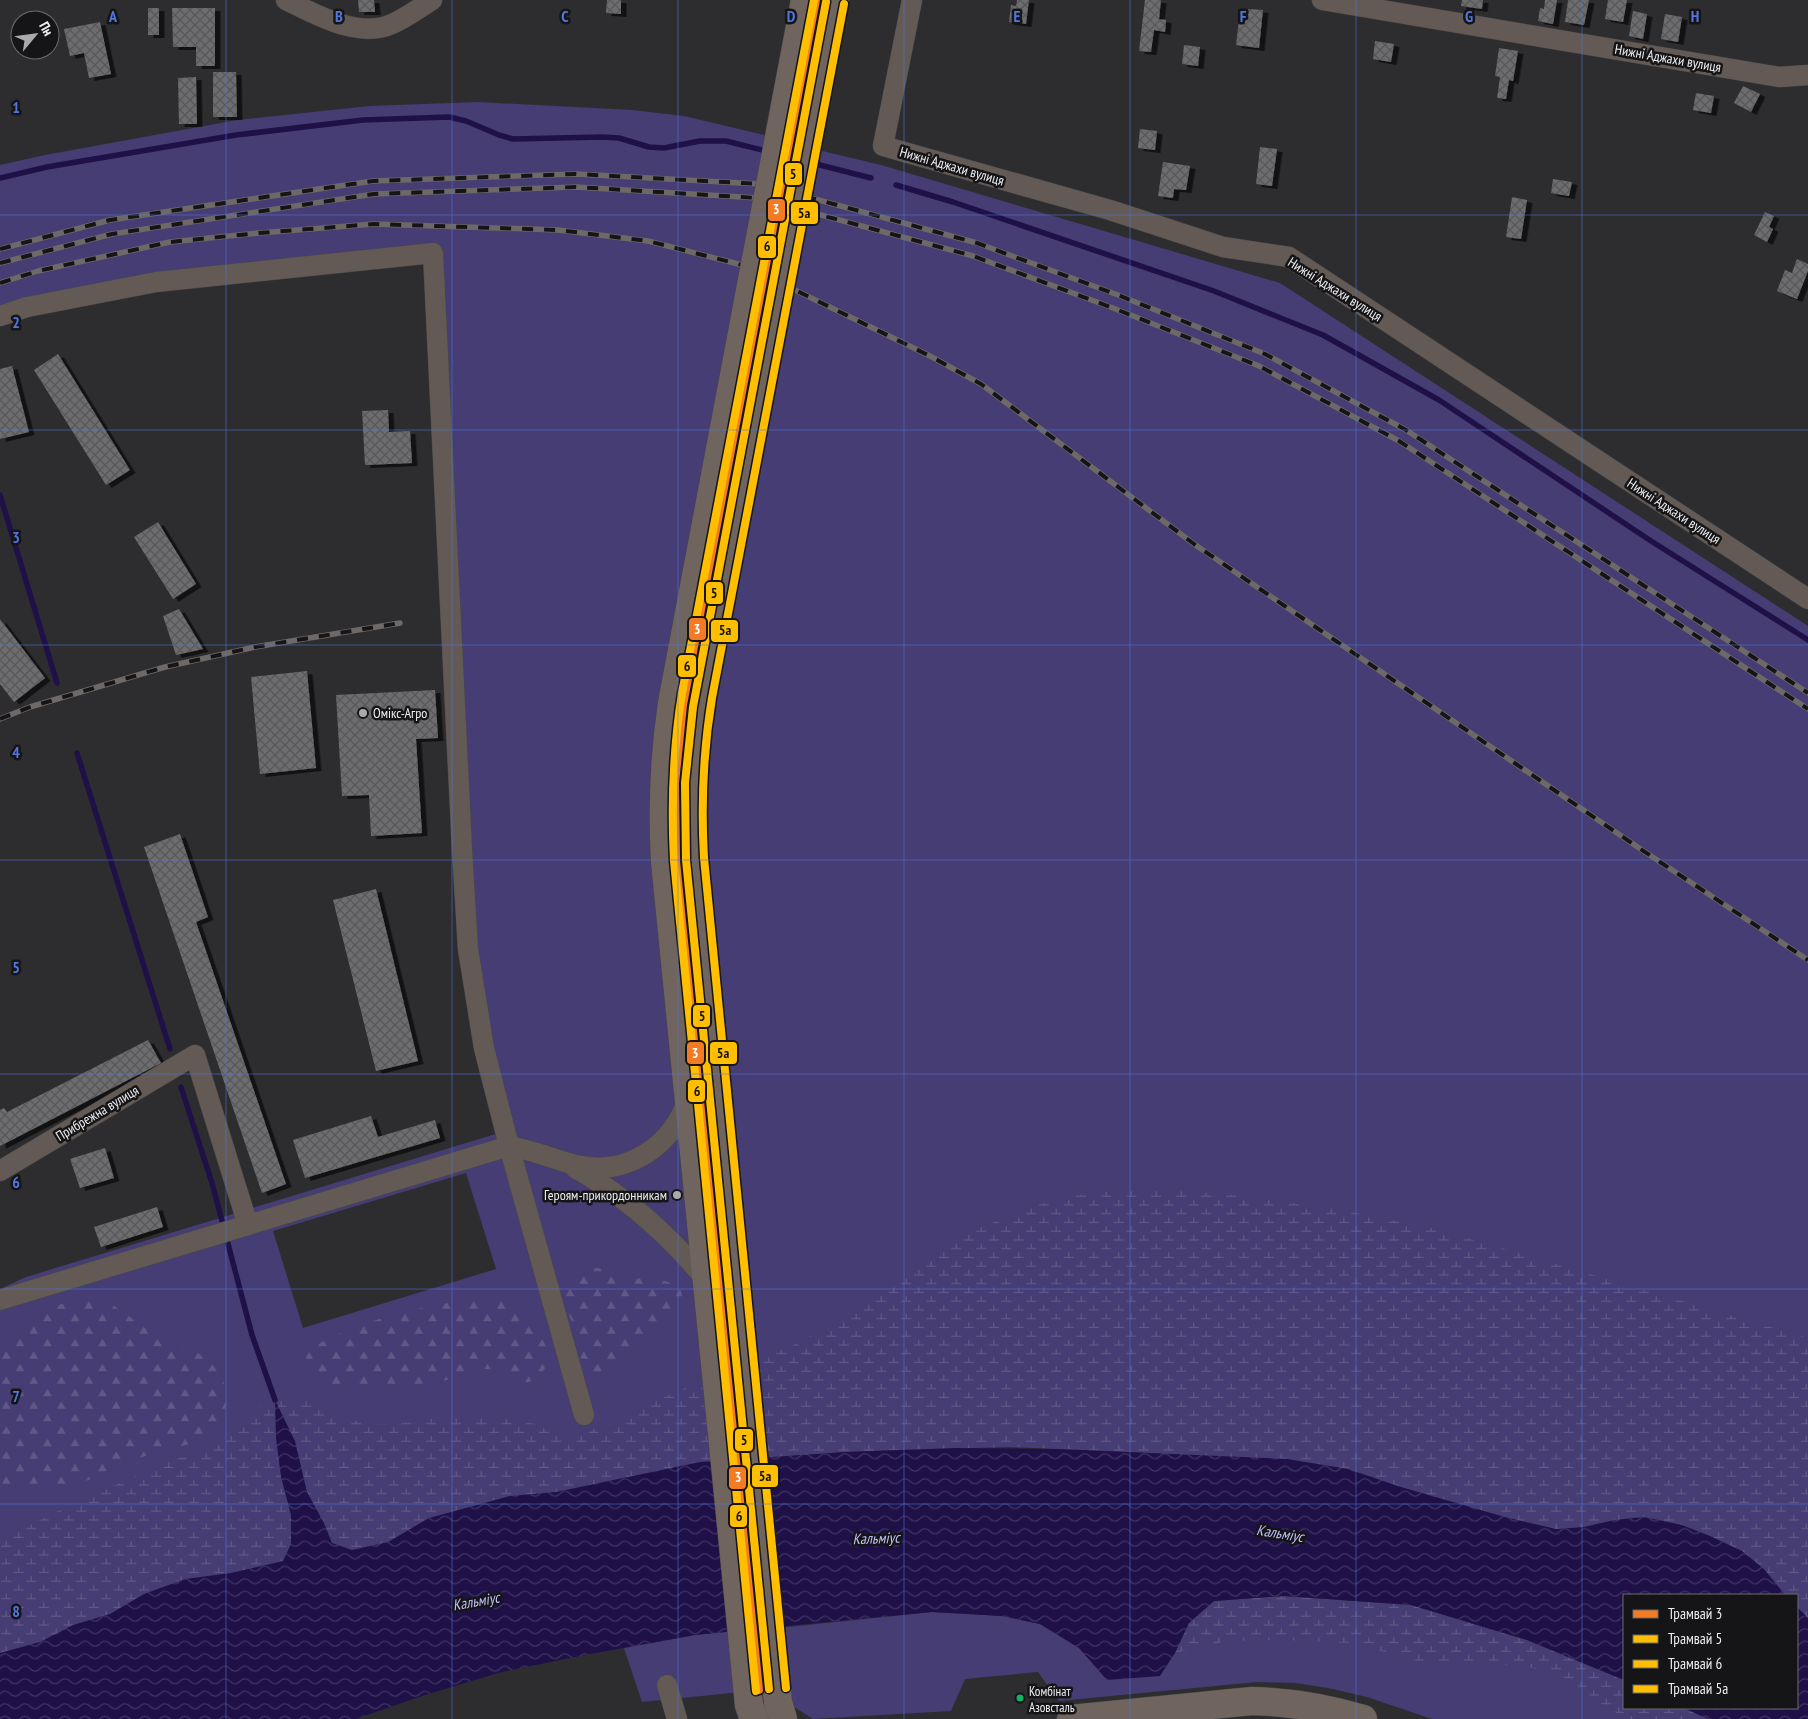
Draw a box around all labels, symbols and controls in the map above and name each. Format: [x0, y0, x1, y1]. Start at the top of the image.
text: A [108, 6, 118, 26]
text: B [335, 6, 343, 26]
text: C [561, 6, 569, 26]
text: D [787, 6, 796, 26]
text: E [1014, 6, 1021, 26]
text: F [1240, 6, 1247, 26]
text: G [1465, 6, 1473, 26]
text: H [1691, 6, 1699, 26]
north arrow [10, 10, 60, 60]
text: Пн [35, 18, 58, 39]
street label: Нижні Аджахи вулиця [1613, 40, 1723, 76]
text: 1 [12, 97, 20, 117]
street label: Нижні Аджахи вулиця [898, 143, 1006, 189]
line badge: 5 [784, 162, 803, 186]
text: 5 [790, 165, 796, 183]
line badge: 3 [767, 198, 786, 222]
text: 3 [773, 200, 779, 218]
line badge: 5а [790, 201, 819, 225]
text: 5а [798, 204, 810, 222]
line badge: 6 [757, 235, 777, 259]
text: 6 [764, 237, 771, 255]
street label: Нижні Аджахи вулиця [1285, 253, 1385, 325]
text: 2 [12, 312, 20, 332]
street label: Нижні Аджахи вулиця [1624, 474, 1724, 548]
text: 3 [12, 527, 20, 547]
line badge: 5 [705, 581, 724, 605]
text: 5 [711, 584, 717, 602]
line badge: 3 [688, 617, 707, 641]
line badge: 5а [710, 619, 739, 643]
text: 3 [694, 620, 700, 638]
text: 5а [719, 621, 731, 639]
line badge: 6 [677, 654, 697, 678]
text: 6 [684, 657, 691, 675]
place label: Омiкс-Агро [373, 704, 427, 722]
marker: Омiкс-Агро [357, 707, 369, 719]
text: 4 [12, 742, 20, 762]
text: 5 [12, 957, 20, 977]
line badge: 5 [692, 1004, 711, 1028]
text: 5 [699, 1007, 705, 1025]
line badge: 3 [686, 1041, 705, 1065]
line badge: 5а [709, 1041, 738, 1065]
text: 3 [692, 1044, 698, 1062]
text: 5а [717, 1044, 729, 1062]
line badge: 6 [687, 1079, 706, 1103]
street label: Прибрежна вулиця [52, 1081, 142, 1145]
text: 6 [694, 1082, 701, 1100]
text: 6 [12, 1172, 20, 1192]
place label: Героям-прикордонникам [544, 1186, 667, 1204]
marker: Героям-прикордонникам [671, 1189, 683, 1201]
text: 7 [12, 1386, 20, 1406]
line badge: 5 [734, 1428, 754, 1452]
text: 5 [741, 1431, 747, 1449]
line badge: 5а [751, 1464, 779, 1488]
line badge: 3 [728, 1466, 747, 1490]
text: 5а [759, 1467, 771, 1485]
text: 3 [735, 1468, 741, 1486]
line badge: 6 [729, 1504, 748, 1528]
text: 6 [736, 1507, 743, 1525]
water label: Кальміус [1255, 1520, 1306, 1546]
water label: Кальміус [852, 1528, 902, 1548]
water label: Кальміус [451, 1587, 502, 1614]
legend [1623, 1594, 1798, 1709]
text: 8 [12, 1601, 20, 1621]
text: Трамвай 3 [1668, 1604, 1722, 1623]
text: Трамвай 5 [1668, 1629, 1722, 1648]
text: Трамвай 6 [1668, 1654, 1723, 1673]
text: Трамвай 5а [1668, 1679, 1728, 1698]
place label: Комбінат Азовсталь [1029, 1683, 1075, 1716]
marker: Комбінат Азовсталь [1015, 1693, 1025, 1703]

